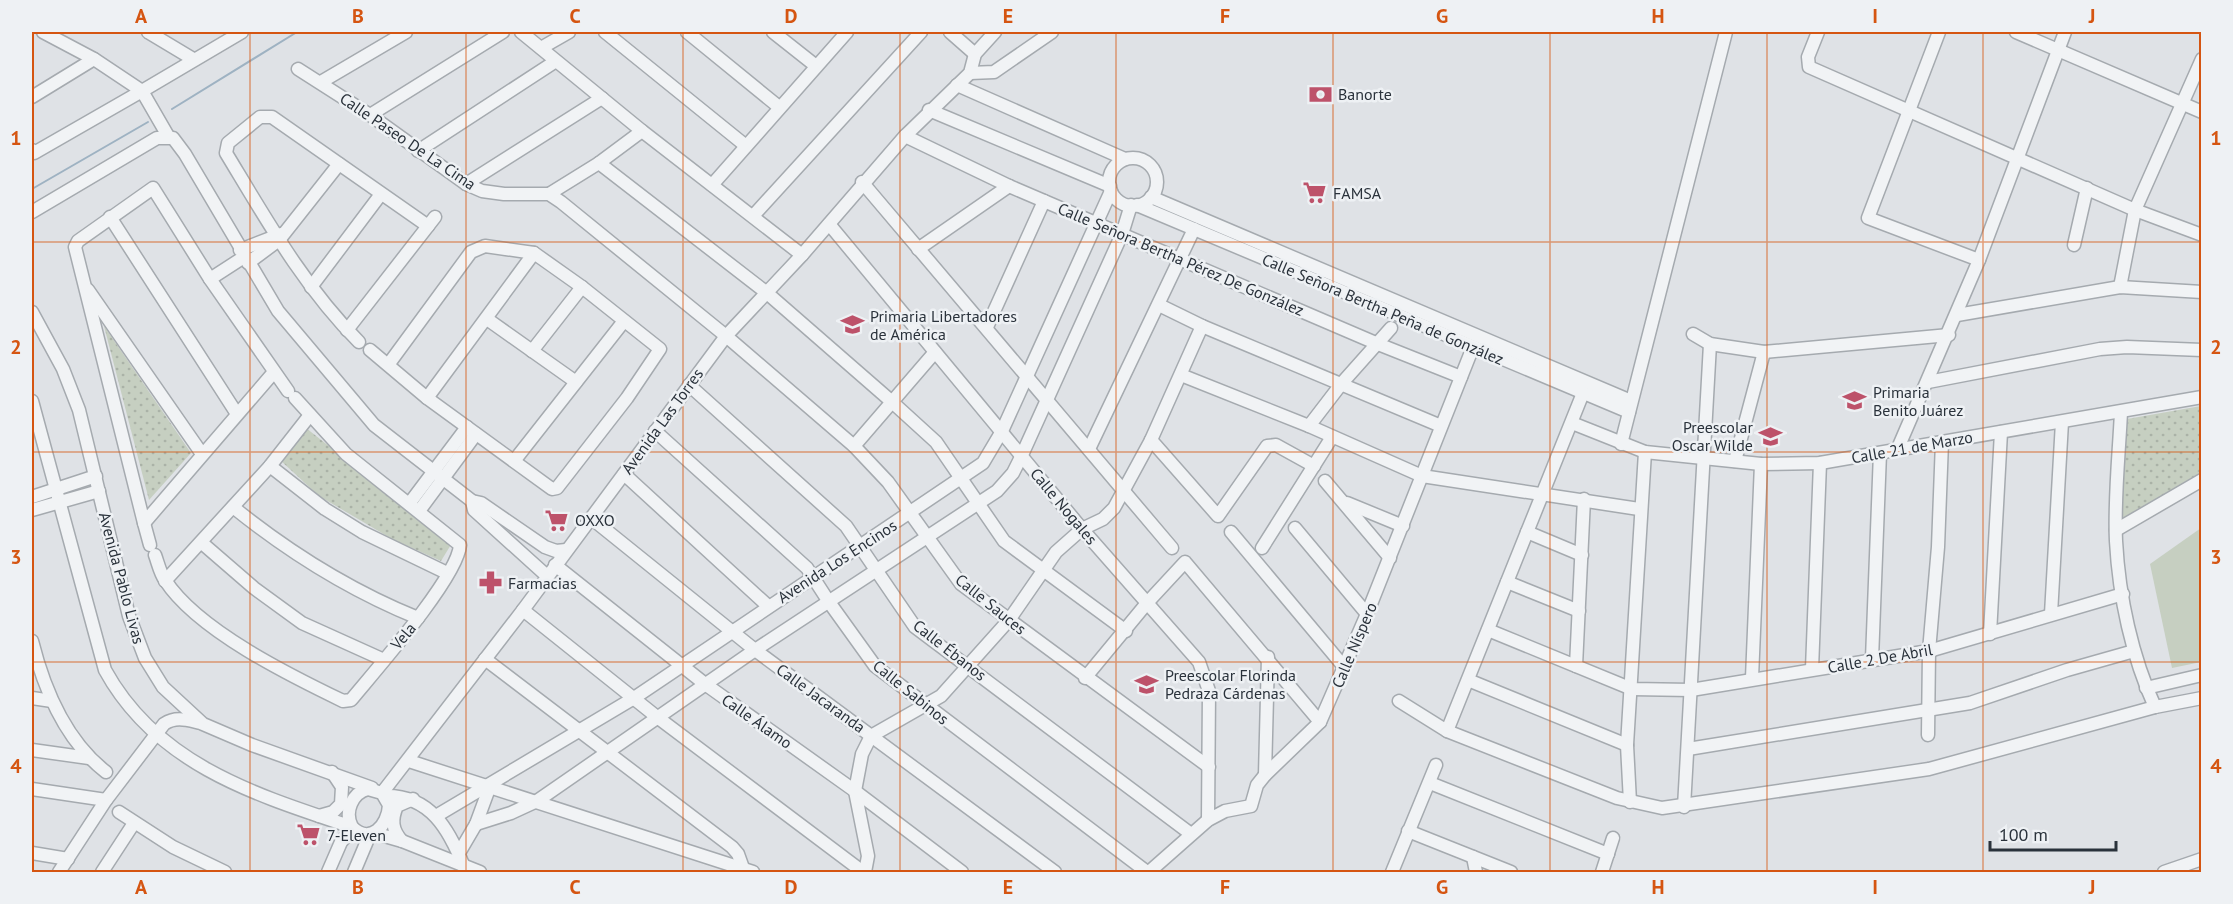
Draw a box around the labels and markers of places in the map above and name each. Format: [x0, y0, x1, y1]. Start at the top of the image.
bank icon: Banorte [1307, 81, 1333, 107]
place label: Banorte [1338, 84, 1392, 104]
supermarket icon: FAMSA [1302, 180, 1328, 206]
place label: FAMSA [1333, 183, 1382, 203]
place label: Primaria Libertadores de América [870, 306, 1017, 344]
school or university icon: Primaria Libertadores de América [839, 312, 865, 338]
place label: Primaria Benito Juárez [1873, 382, 1963, 420]
school or university icon: Primaria Benito Juárez [1842, 388, 1868, 414]
place label: Preescolar Oscar Wilde [1672, 417, 1754, 455]
school or university icon: Preescolar Oscar Wilde [1758, 423, 1784, 449]
supermarket icon: OXXO [544, 507, 570, 533]
place label: OXXO [575, 510, 615, 530]
pharmacy icon: Farmacias [477, 570, 503, 596]
place label: Farmacias [508, 573, 577, 593]
place label: Preescolar Florinda Pedraza Cárdenas [1165, 665, 1296, 703]
school or university icon: Preescolar Florinda Pedraza Cárdenas [1134, 671, 1160, 697]
supermarket icon: 7-Eleven [296, 822, 322, 848]
place label: 7-Eleven [327, 825, 386, 845]

